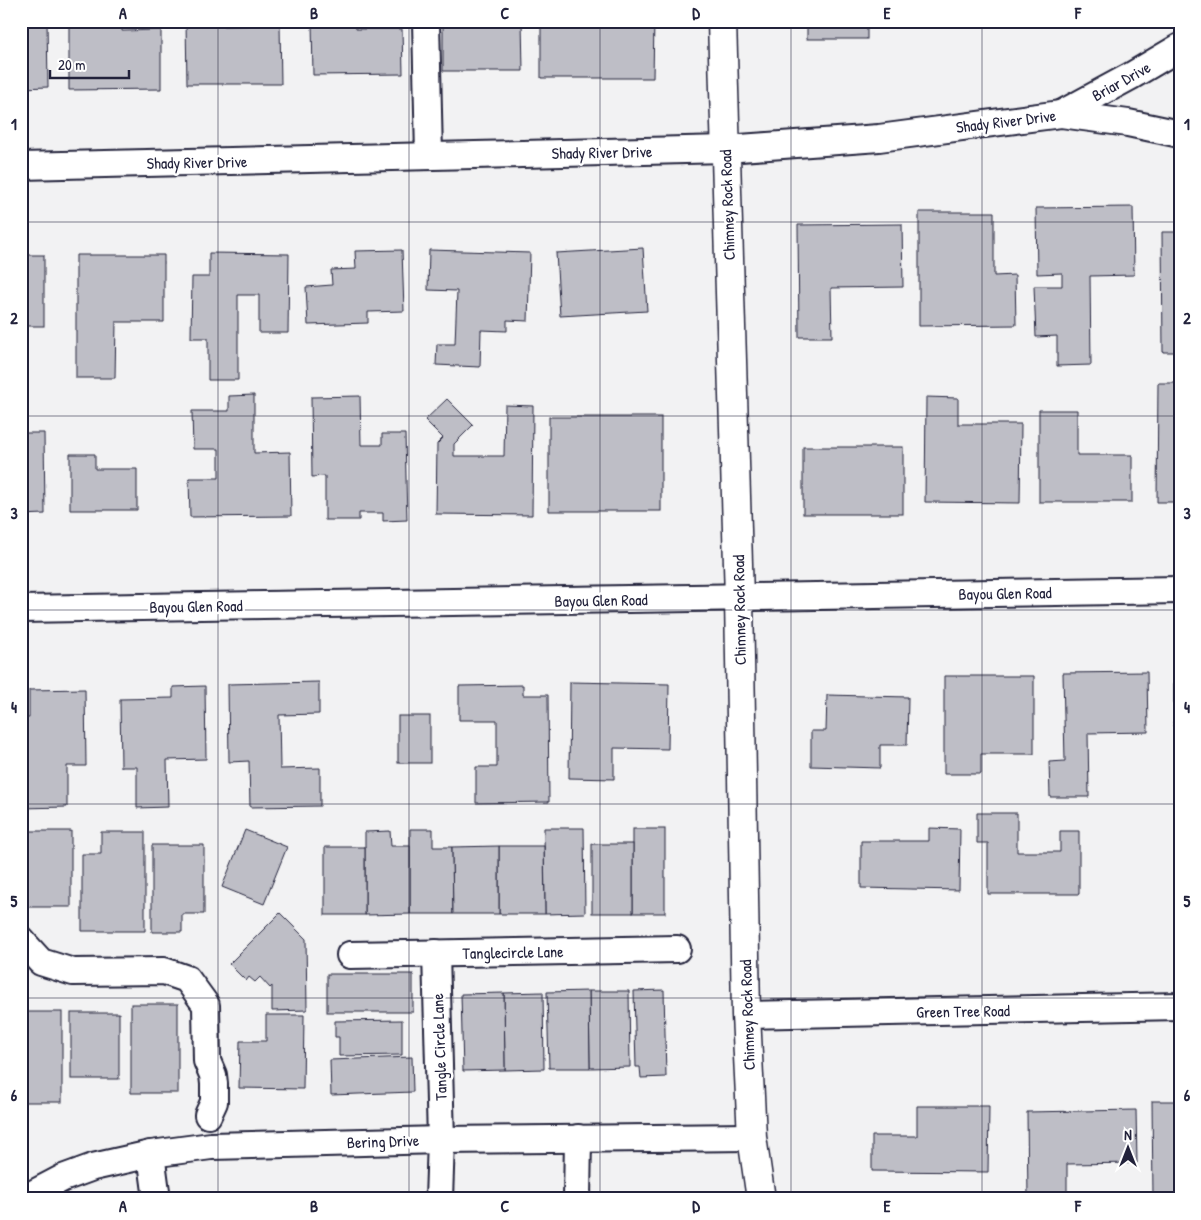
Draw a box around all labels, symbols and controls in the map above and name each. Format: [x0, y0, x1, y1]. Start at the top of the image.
text: A [119, 2, 127, 24]
text: B [310, 2, 318, 24]
text: C [501, 2, 510, 24]
text: D [692, 2, 700, 24]
text: E [883, 2, 891, 24]
text: F [1074, 2, 1082, 24]
scale bar [50, 48, 129, 80]
text: 20 m [58, 54, 85, 75]
street label: Briar Drive [1088, 56, 1155, 106]
street label: Shady River Drive [955, 104, 1058, 138]
text: 1 [11, 113, 17, 135]
text: 1 [1184, 113, 1190, 135]
street label: Shady River Drive [552, 140, 653, 164]
street label: Chimney Rock Road [714, 149, 740, 261]
street label: Shady River Drive [147, 150, 248, 174]
text: 2 [10, 307, 18, 329]
text: 2 [1183, 307, 1191, 329]
text: 3 [10, 502, 18, 524]
text: 3 [1183, 502, 1191, 524]
street label: Chimney Rock Road [727, 555, 751, 665]
street label: Bayou Glen Road [958, 581, 1052, 605]
street label: Bayou Glen Road [554, 588, 648, 612]
street label: Bayou Glen Road [149, 594, 243, 618]
text: 4 [11, 696, 17, 718]
text: 4 [1184, 696, 1190, 718]
text: 5 [11, 890, 18, 912]
text: 5 [1184, 890, 1191, 912]
street label: Tanglecircle Lane [462, 940, 564, 964]
street label: Chimney Rock Road [734, 959, 760, 1071]
street label: Tangle Circle Lane [426, 992, 452, 1101]
street label: Green Tree Road [916, 999, 1010, 1023]
text: 6 [11, 1084, 18, 1106]
text: 6 [1184, 1084, 1191, 1106]
north arrow [1104, 1122, 1154, 1172]
text: N [1124, 1125, 1132, 1144]
street label: Bering Drive [346, 1129, 420, 1153]
text: A [119, 1195, 127, 1217]
text: B [310, 1195, 318, 1217]
text: C [501, 1195, 510, 1217]
text: D [692, 1195, 700, 1217]
text: E [883, 1195, 891, 1217]
text: F [1074, 1195, 1082, 1217]

